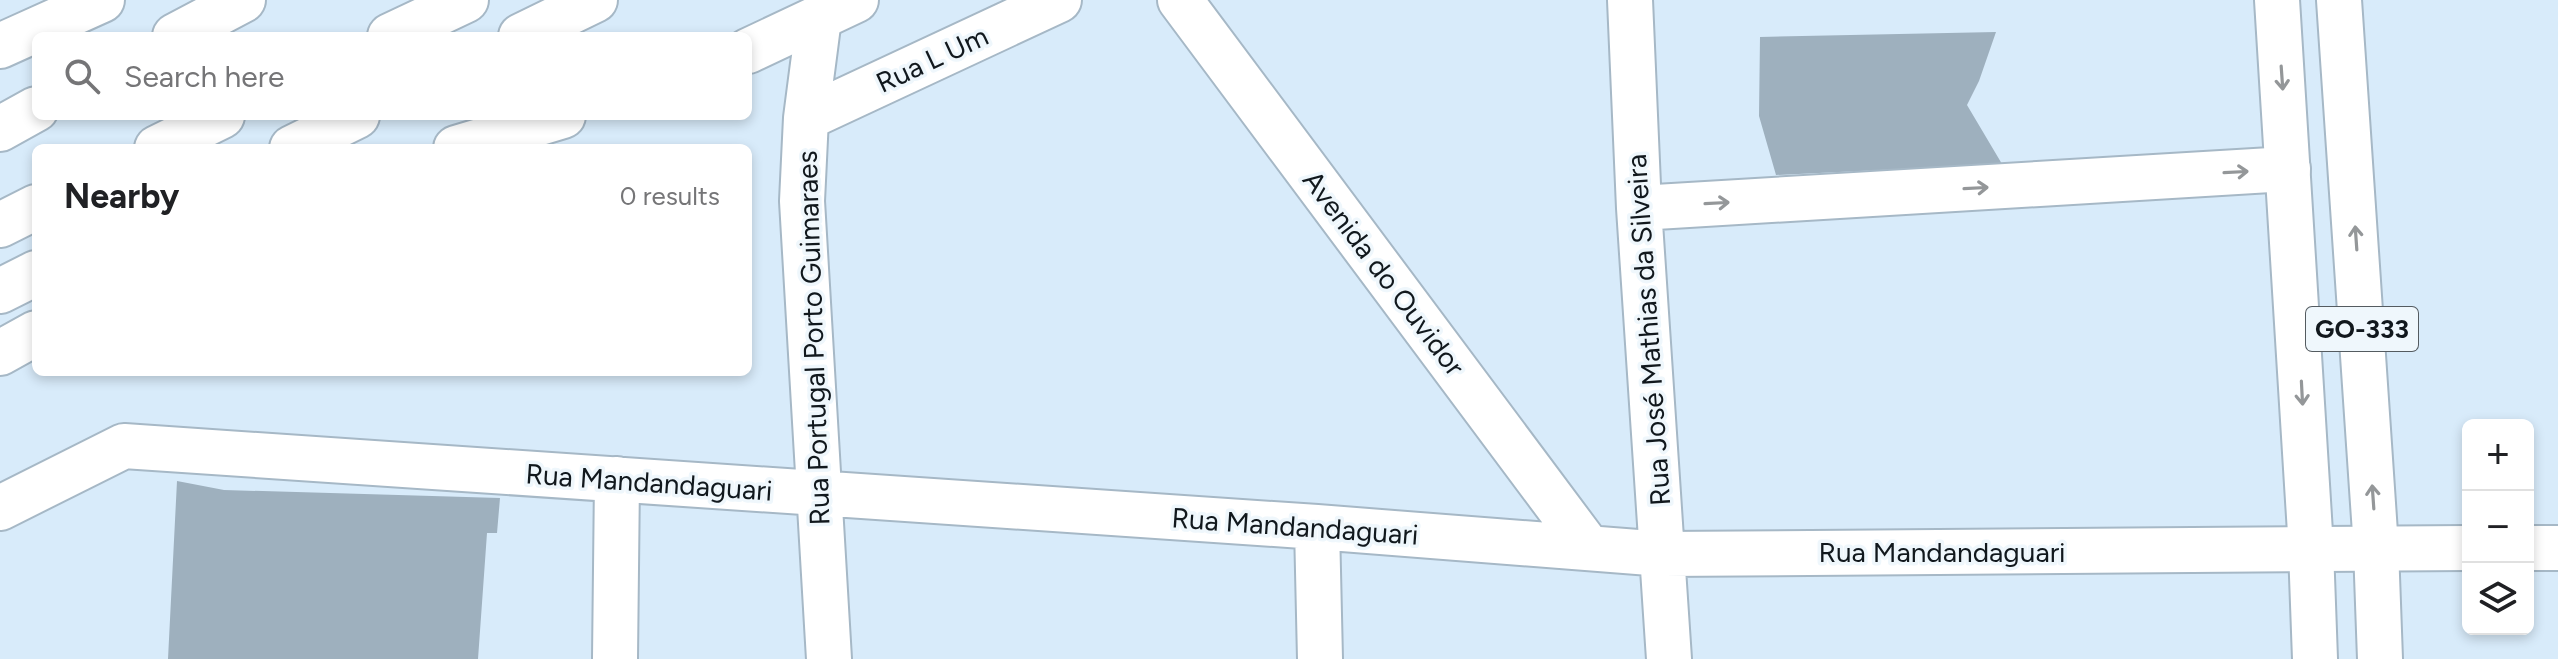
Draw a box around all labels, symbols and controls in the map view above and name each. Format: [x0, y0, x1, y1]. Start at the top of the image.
street label: Rua L Um [871, 18, 993, 100]
search box [32, 32, 752, 120]
icon: search [60, 54, 104, 98]
text: Search here [124, 58, 284, 95]
one-way arrow [2275, 64, 2290, 91]
street label: Rua Portugal Porto Guimaraes [789, 150, 837, 526]
street label: Rua José Mathias da Silveira [1619, 153, 1677, 507]
street label: Avenida do Ouvidor [1296, 164, 1473, 383]
one-way arrow [2222, 165, 2249, 180]
text: Nearby [64, 176, 179, 217]
text: 0 results [620, 180, 720, 212]
one-way arrow [1962, 180, 1989, 195]
one-way arrow [1703, 195, 1730, 210]
one-way arrow [2348, 225, 2363, 252]
road number: GO-333 [2306, 307, 2418, 351]
one-way arrow [2294, 379, 2309, 406]
map controls [2462, 419, 2534, 635]
button: + [2462, 419, 2534, 491]
street label: Rua Mandandaguari [524, 456, 774, 508]
one-way arrow [2365, 484, 2380, 511]
button: − [2462, 491, 2534, 563]
street label: Rua Mandandaguari [1170, 500, 1420, 552]
street label: Rua Mandandaguari [1818, 535, 2066, 569]
button: layers [2462, 563, 2534, 635]

